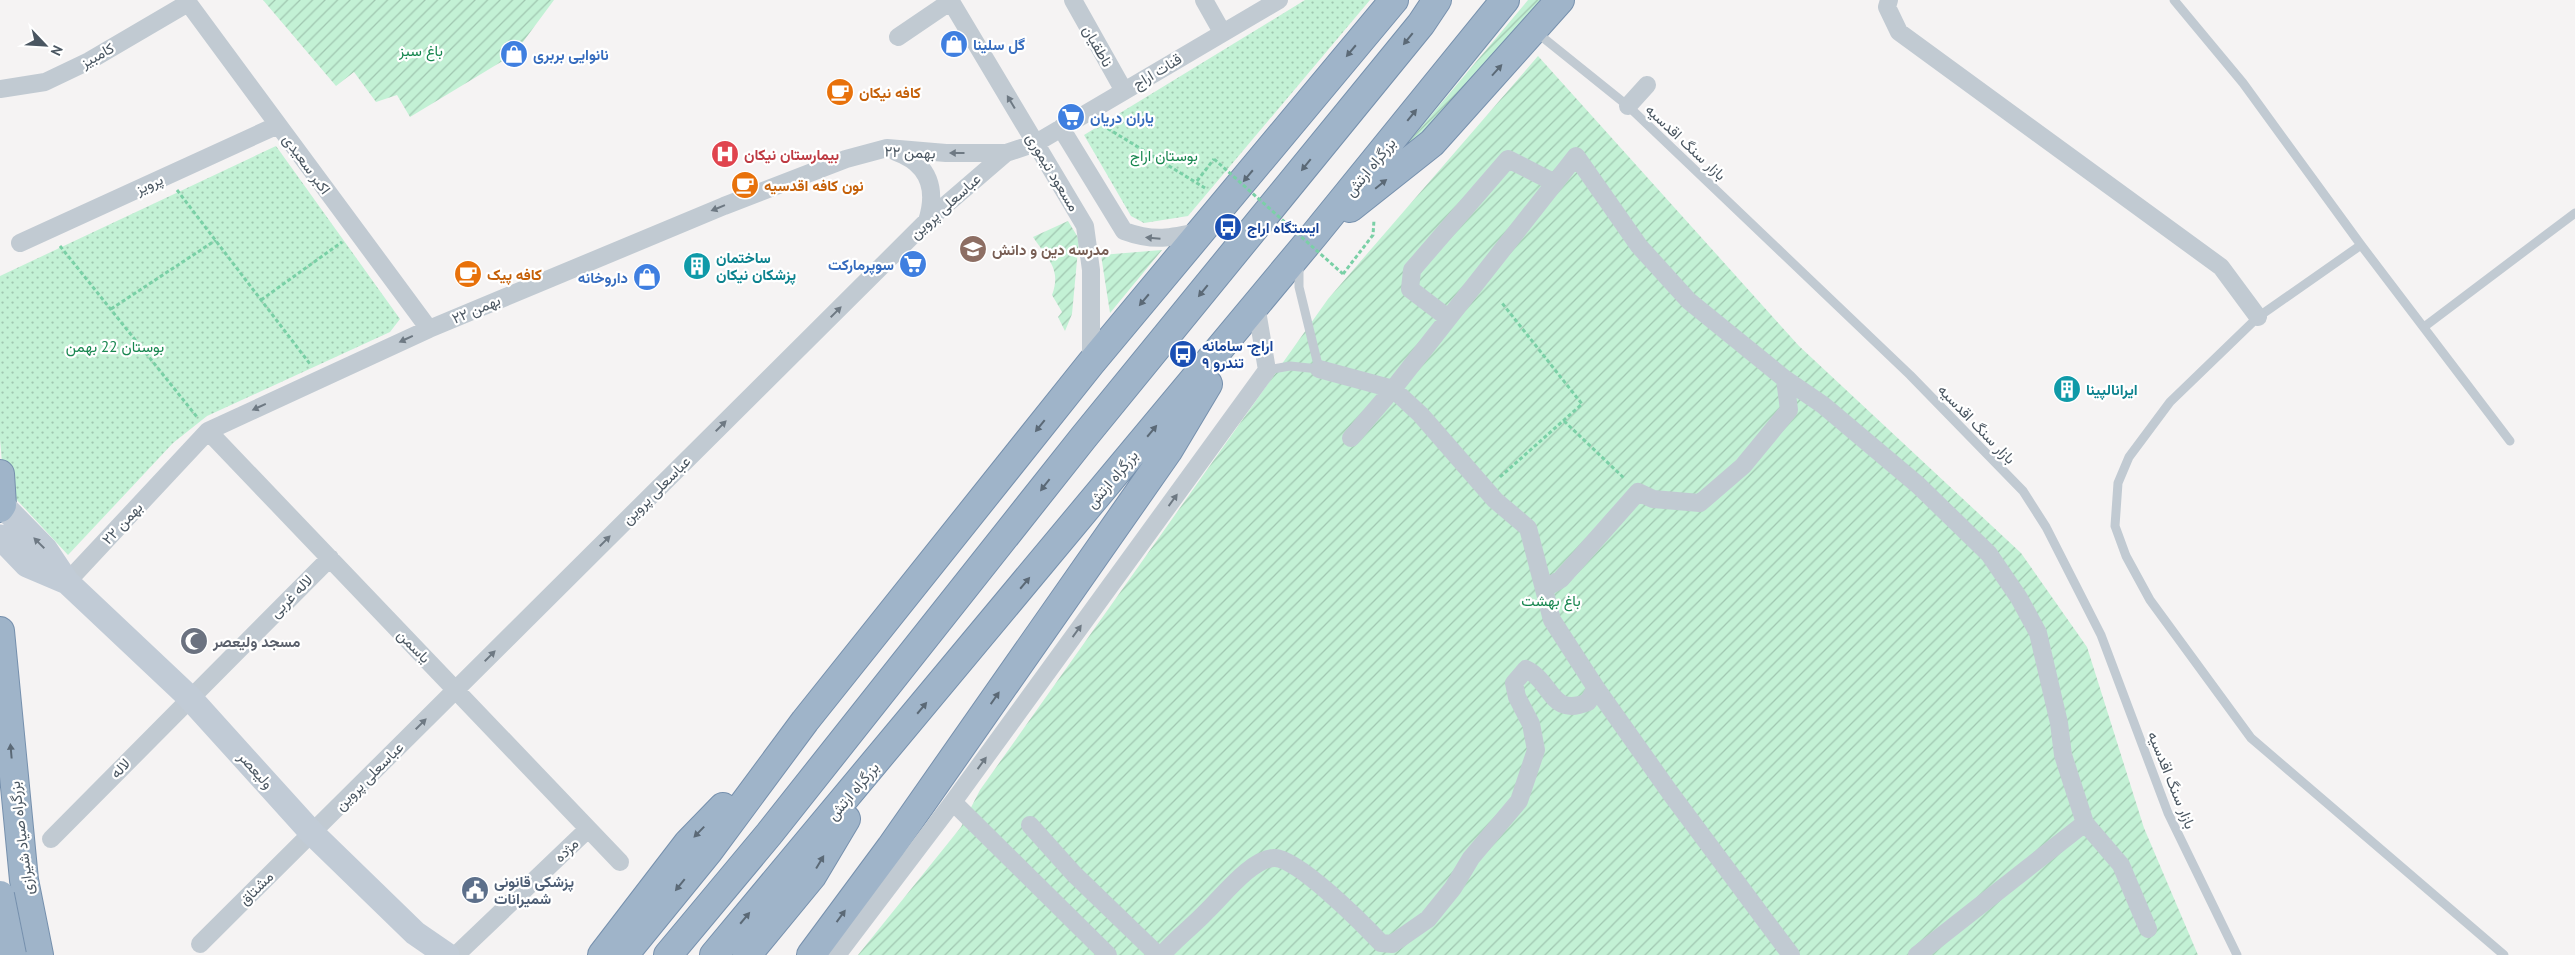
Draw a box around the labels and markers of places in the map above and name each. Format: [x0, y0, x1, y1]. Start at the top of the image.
shop icon: گل سلینا [939, 29, 969, 59]
place label: گل سلینا [973, 35, 1025, 54]
shop icon: نانوایی بربری [499, 39, 529, 69]
place label: نانوایی بربری [533, 45, 609, 64]
cafe icon: کافه نیکان [825, 77, 855, 107]
place label: کافه نیکان [859, 83, 921, 102]
supermarket icon: یاران دریان [1056, 102, 1086, 132]
place label: یاران دریان [1090, 108, 1154, 127]
hospital icon: بیمارستان نیکان [710, 139, 740, 169]
place label: بیمارستان نیکان [744, 145, 839, 164]
cafe icon: نون کافه اقدسیه [730, 170, 760, 200]
place label: نون کافه اقدسیه [764, 176, 864, 195]
bus stop icon: ایستگاه اراج [1213, 212, 1243, 242]
place label: ایستگاه اراج [1247, 218, 1319, 238]
school or university icon: مدرسه دین و دانش [958, 234, 988, 264]
place label: مدرسه دین و دانش [992, 240, 1109, 259]
place label: ساختمان پزشکان نیکان [716, 248, 796, 285]
supermarket icon: سوپرمارکت [898, 249, 928, 279]
building icon: ساختمان پزشکان نیکان [682, 251, 712, 281]
place label: سوپرمارکت [828, 255, 894, 275]
cafe icon: کافه پیک [453, 259, 483, 289]
shop icon: داروخانه [632, 262, 662, 292]
place label: کافه پیک [487, 265, 542, 285]
place label: داروخانه [578, 268, 628, 287]
place label: اراج- سامانه ۹ تندرو [1202, 336, 1273, 372]
bus stop icon: اراج- سامانه ۹ تندرو [1168, 339, 1198, 369]
building icon: ایرانالپینا [2052, 374, 2082, 404]
place label: ایرانالپینا [2086, 380, 2138, 400]
mosque icon: مسجد ولیعصر [179, 626, 209, 656]
place label: مسجد ولیعصر [212, 632, 300, 651]
place label: پزشکی قانونی شمیرانات [494, 872, 574, 908]
public building icon: پزشکی قانونی شمیرانات [460, 875, 490, 905]

